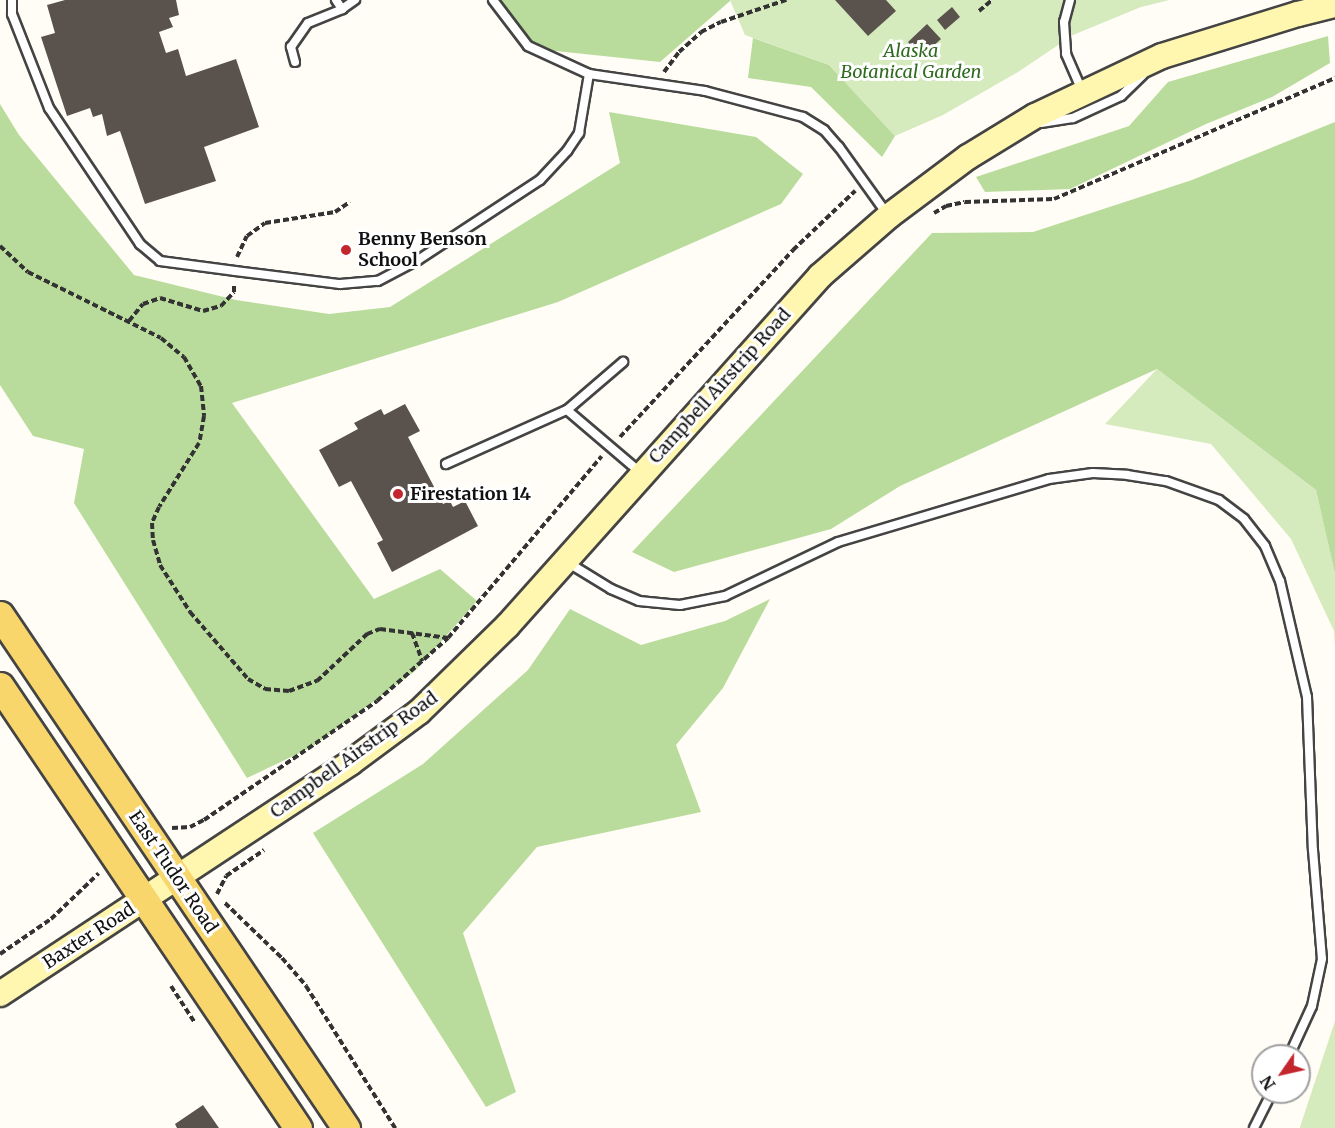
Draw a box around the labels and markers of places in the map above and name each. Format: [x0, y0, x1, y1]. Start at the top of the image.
place label: Benny Benson School [358, 229, 487, 272]
marker: Benny Benson School [339, 243, 353, 257]
place label: Firestation 14 [410, 483, 531, 505]
marker: Firestation 14 [391, 487, 405, 501]

